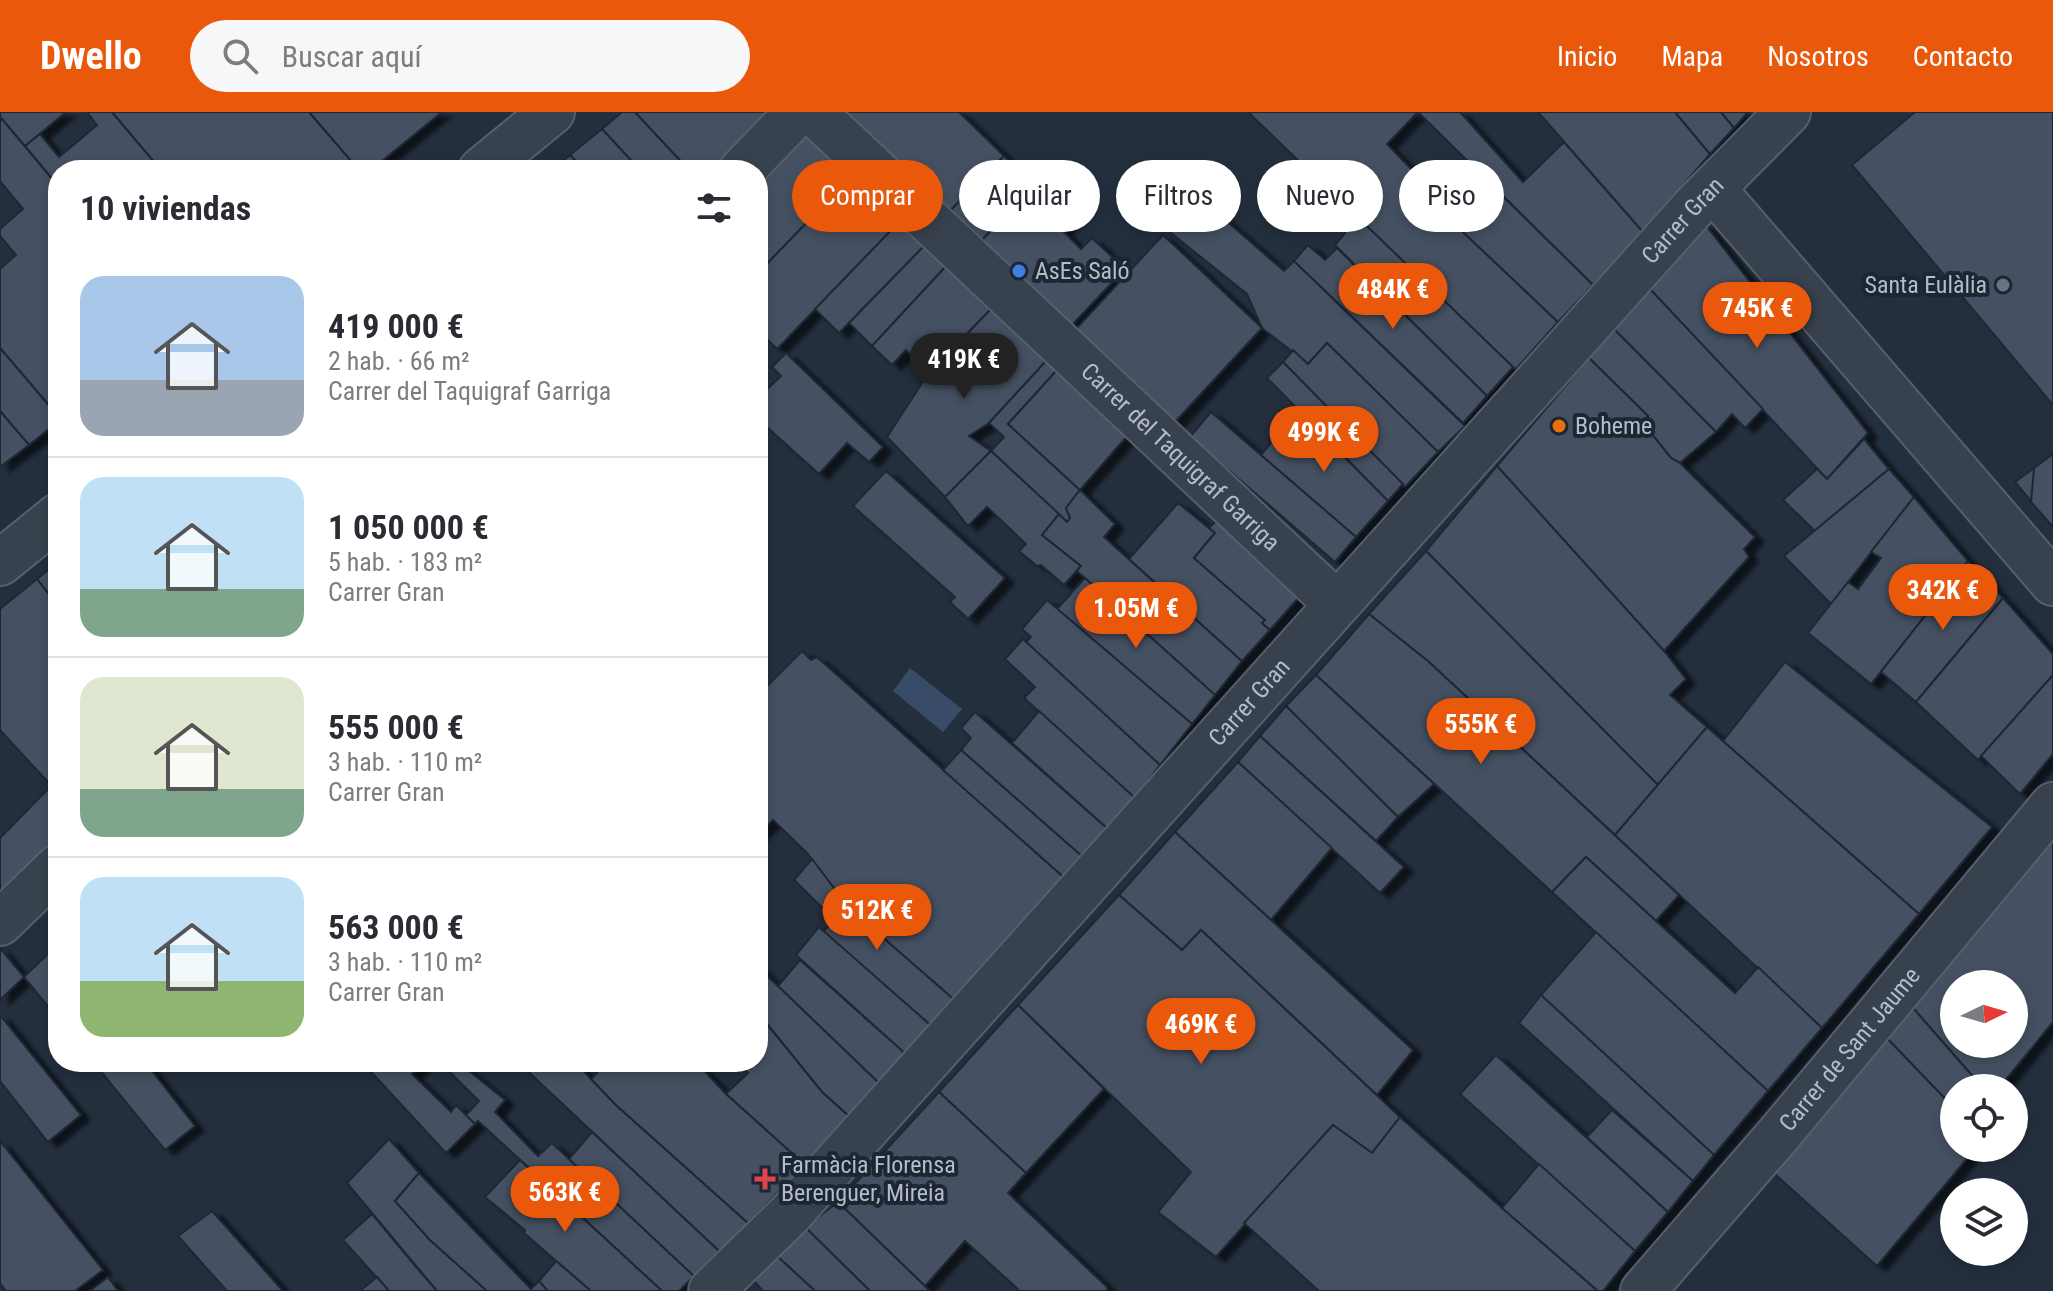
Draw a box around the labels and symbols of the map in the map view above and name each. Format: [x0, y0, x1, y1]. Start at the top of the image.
street label: Carrer Gran [1636, 171, 1729, 270]
place label: AsEs Saló [1035, 257, 1130, 285]
marker: AsEs Saló [1010, 262, 1028, 280]
pin: 484K € [1328, 263, 1458, 331]
place label: Santa Eulàlia [1864, 271, 1987, 299]
marker: Santa Eulàlia [1994, 276, 2012, 294]
pin: 745K € [1692, 282, 1822, 350]
pin: 419K € [899, 333, 1029, 401]
street label: Carrer del Taquigraf Garriga [1075, 357, 1285, 557]
pin: 499K € [1259, 406, 1389, 474]
place label: Boheme [1575, 412, 1652, 440]
marker: Boheme [1550, 417, 1568, 435]
pin: 342K € [1878, 564, 2008, 632]
pin: 1.05M € [1062, 582, 1210, 650]
street label: Carrer Gran [1203, 653, 1296, 752]
pin: 555K € [1416, 698, 1546, 766]
pin: 512K € [812, 884, 942, 952]
street label: Carrer de Sant Jaume [1773, 962, 1926, 1137]
north arrow [1940, 970, 2028, 1058]
pin: 469K € [1136, 998, 1266, 1066]
place label: Farmàcia Florensa Berenguer, Mireia [781, 1151, 956, 1207]
pin: 563K € [500, 1166, 630, 1234]
marker: Farmàcia Florensa Berenguer, Mireia [756, 1170, 774, 1188]

